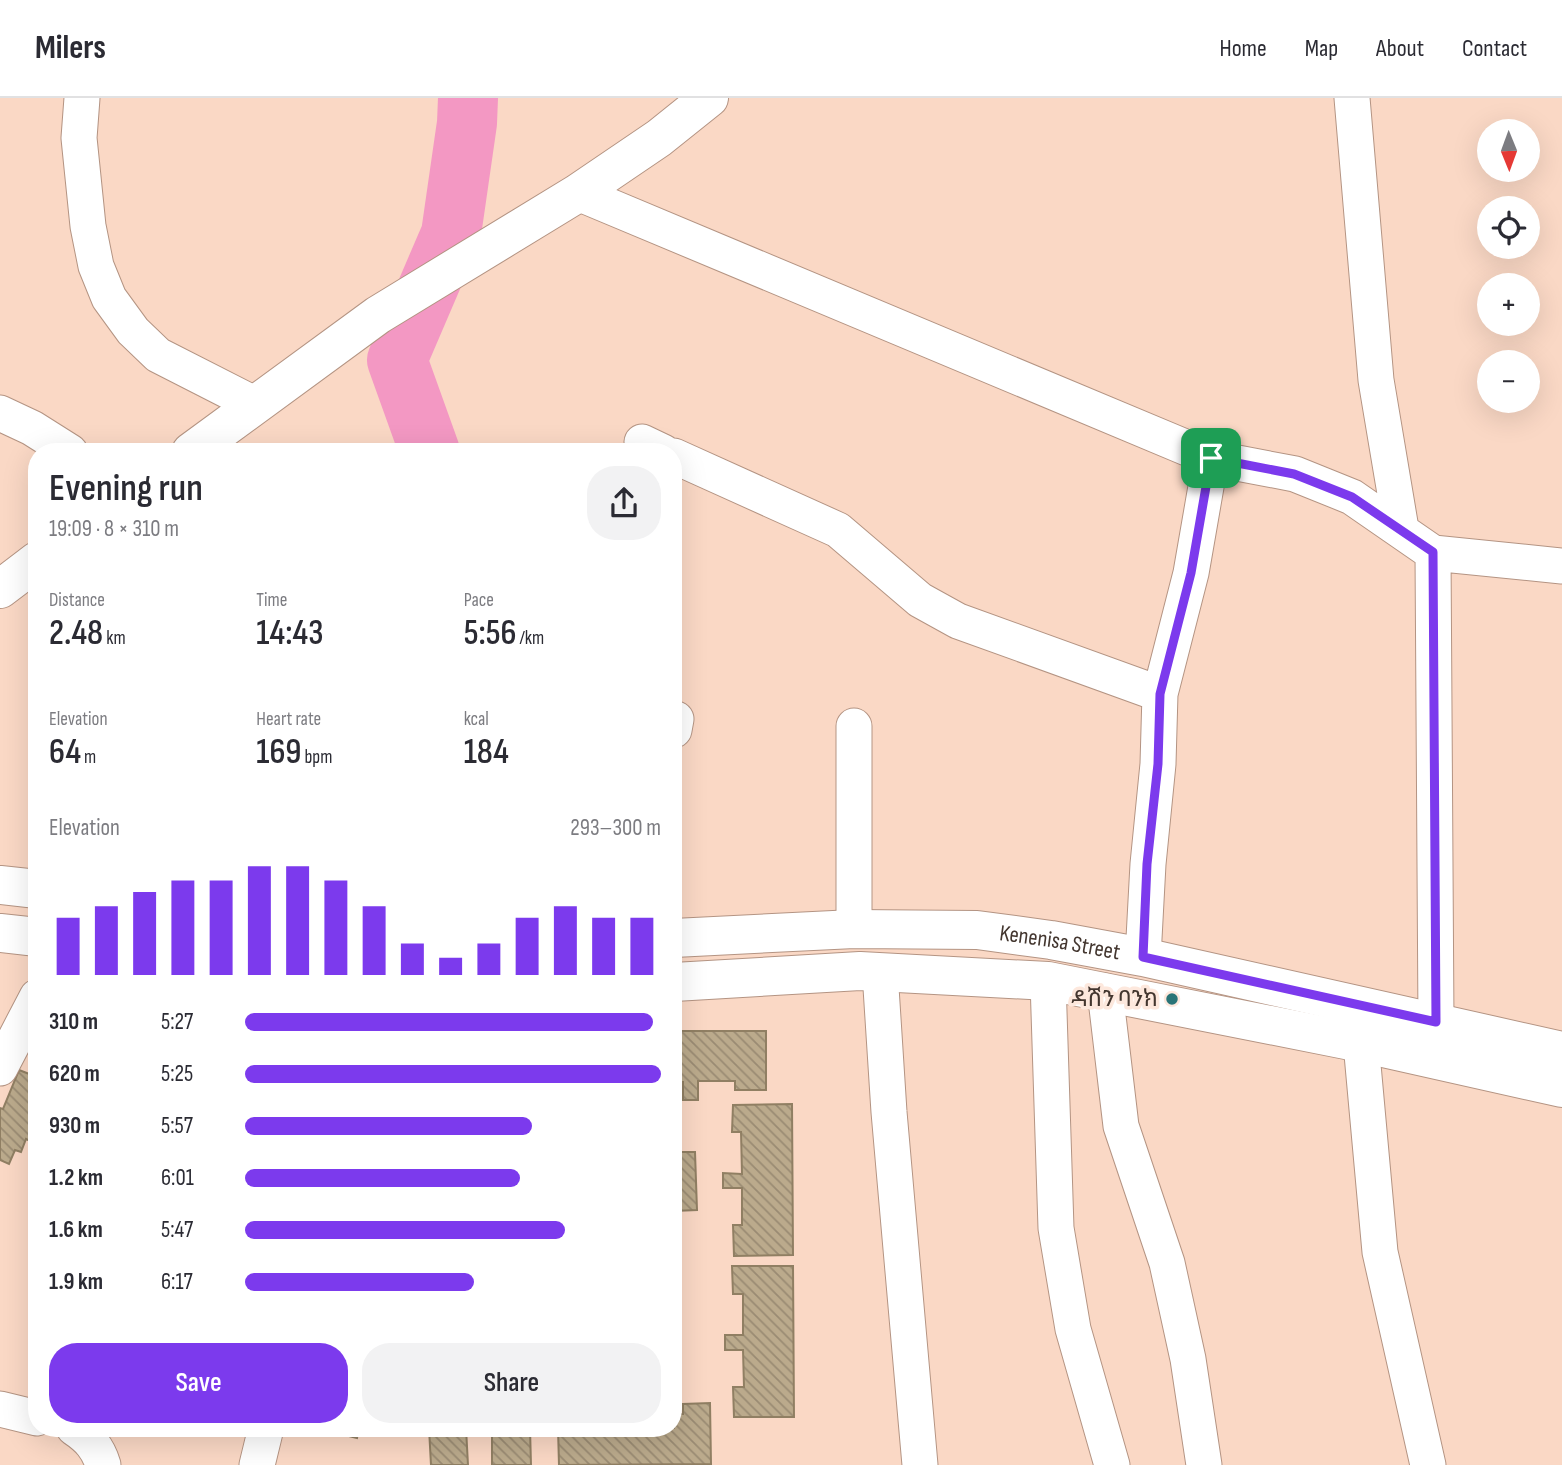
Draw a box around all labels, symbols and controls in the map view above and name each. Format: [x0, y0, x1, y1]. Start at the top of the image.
text: Milers [35, 28, 106, 68]
text: Home [1219, 34, 1267, 63]
text: Map [1305, 34, 1338, 63]
text: About [1376, 34, 1424, 63]
text: Contact [1462, 34, 1527, 63]
north arrow [1477, 119, 1540, 182]
map controls [1477, 119, 1540, 413]
button: locate [1477, 196, 1540, 259]
button: + [1477, 273, 1540, 336]
button: − [1477, 350, 1540, 413]
pin [1181, 428, 1241, 488]
icon: arrive [1192, 439, 1230, 477]
text: Evening run [49, 466, 203, 511]
button: share [587, 466, 661, 540]
text: 19:09 · 8 × 310 m [49, 515, 179, 543]
text: Distance [49, 589, 105, 612]
text: Time [256, 589, 287, 612]
text: Pace [464, 589, 494, 612]
text: 2.48 [49, 612, 103, 655]
text: 14:43 [256, 612, 323, 655]
text: 5:56 [464, 612, 517, 655]
text: km [103, 627, 126, 650]
text: /km [517, 627, 544, 650]
text: Elevation [49, 708, 108, 731]
text: Heart rate [256, 708, 321, 731]
text: kcal [464, 708, 489, 731]
text: 64 [49, 731, 81, 774]
text: 169 [256, 731, 301, 774]
text: 184 [464, 731, 509, 774]
text: m [81, 746, 96, 769]
text: bpm [301, 746, 332, 769]
text: Elevation [49, 814, 120, 842]
text: 293–300 m [570, 814, 661, 842]
street label: Kenenisa Street [998, 919, 1122, 966]
place label: ዳሽን ባንክ [1071, 985, 1158, 1013]
marker: ዳሽን ባንክ [1164, 991, 1180, 1007]
text: 310 m [49, 1008, 98, 1036]
text: 5:27 [161, 1008, 193, 1036]
text: 620 m [49, 1060, 100, 1088]
text: 5:25 [161, 1060, 193, 1088]
text: 930 m [49, 1112, 100, 1140]
text: 5:57 [161, 1112, 193, 1140]
text: 1.2 km [49, 1164, 103, 1192]
text: 6:01 [161, 1164, 194, 1192]
text: 1.6 km [49, 1216, 103, 1244]
text: 5:47 [161, 1216, 193, 1244]
text: 1.9 km [49, 1268, 103, 1296]
text: 6:17 [161, 1268, 193, 1296]
button: Save [49, 1343, 348, 1423]
button: Share [362, 1343, 661, 1423]

